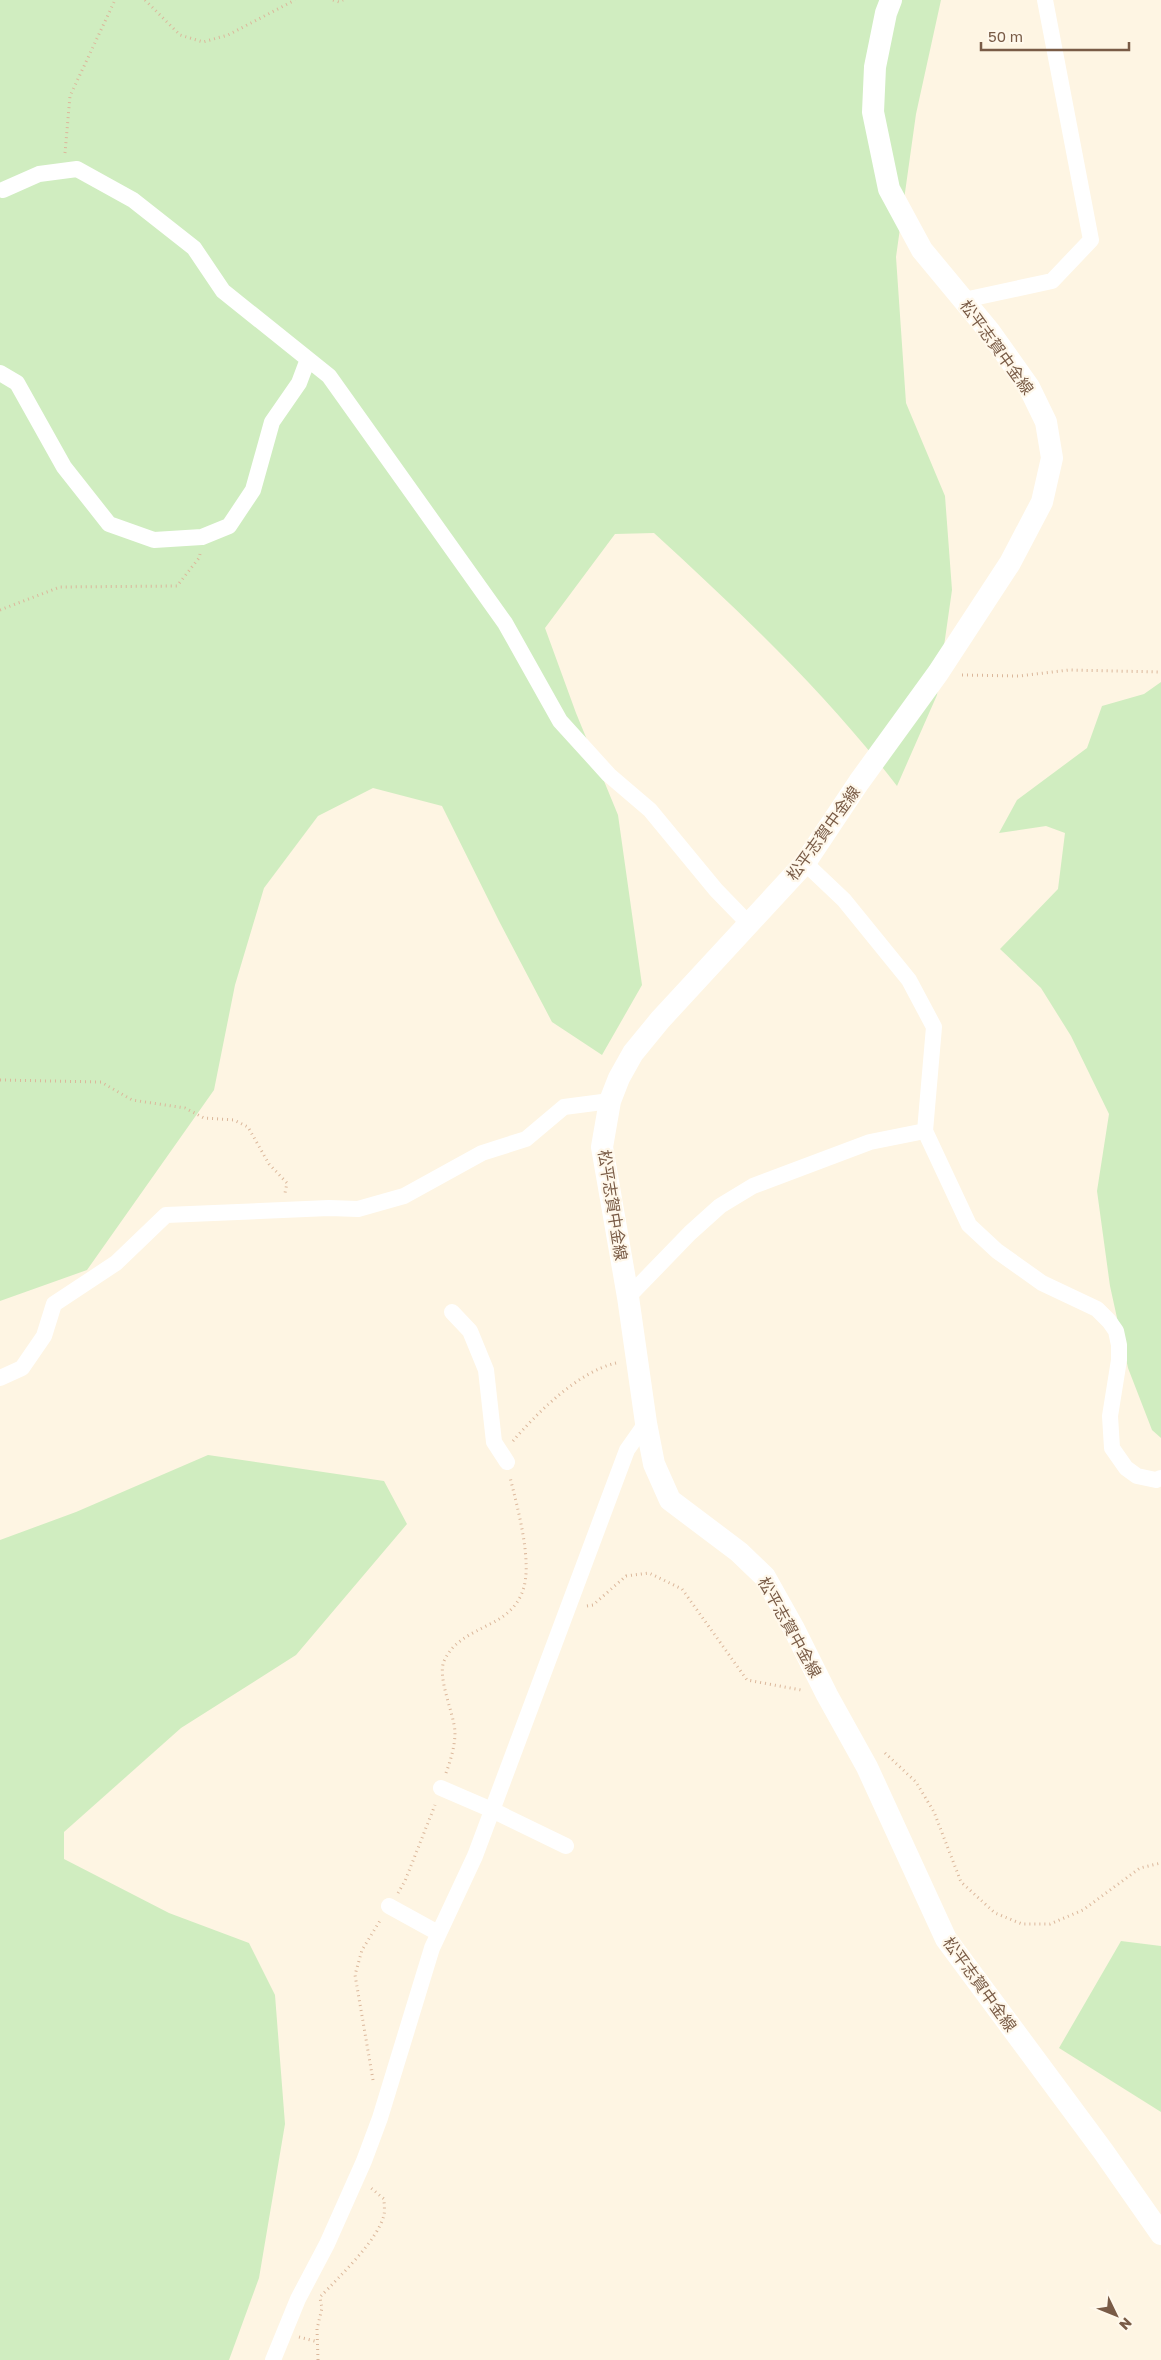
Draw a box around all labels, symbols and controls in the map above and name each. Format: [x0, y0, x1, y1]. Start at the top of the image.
scale bar [981, 20, 1128, 52]
text: 50 m [988, 27, 1023, 45]
street label: 松平志賀中金線 [956, 296, 1038, 398]
street label: 松平志賀中金線 [782, 782, 864, 884]
street label: 松平志賀中金線 [594, 1148, 632, 1262]
street label: 松平志賀中金線 [754, 1573, 826, 1681]
street label: 松平志賀中金線 [939, 1933, 1021, 2035]
north arrow [1091, 2290, 1141, 2340]
text: N [1116, 2315, 1136, 2334]

